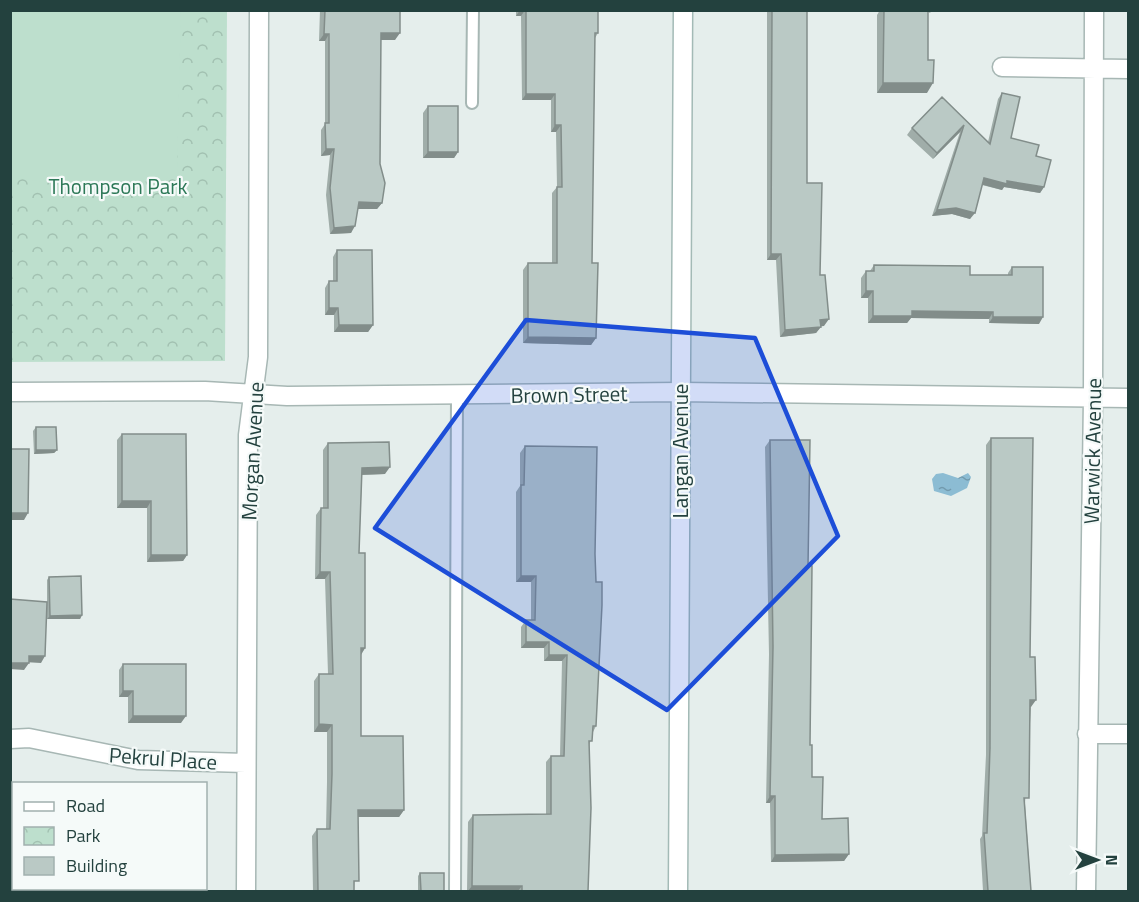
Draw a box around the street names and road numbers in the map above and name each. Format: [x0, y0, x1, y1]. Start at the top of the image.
street label: Brown Street [510, 377, 628, 411]
street label: Warwick Avenue [1075, 378, 1109, 524]
street label: Morgan Avenue [232, 381, 272, 521]
street label: Langan Avenue [664, 384, 696, 518]
street label: Pekrul Place [108, 738, 218, 778]

